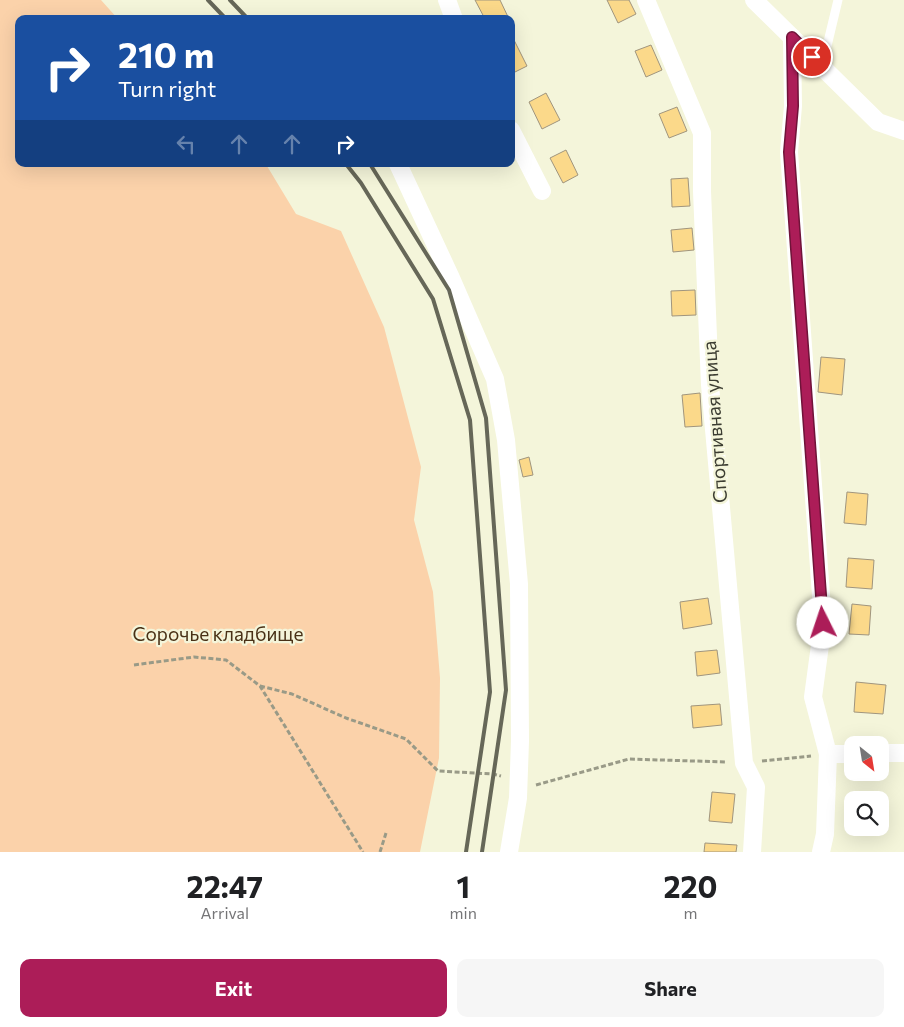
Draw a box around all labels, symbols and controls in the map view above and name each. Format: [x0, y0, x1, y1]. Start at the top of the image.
text: 210 m [118, 32, 214, 75]
icon: right [35, 35, 100, 100]
pin [791, 36, 833, 78]
icon: arrive [798, 43, 826, 71]
text: Turn right [118, 75, 216, 102]
icon: left [172, 130, 200, 158]
icon: ahead [225, 130, 253, 158]
icon: ahead [278, 130, 306, 158]
icon: right [331, 130, 359, 158]
street label: Спортивная улица [697, 340, 731, 504]
position arrow [796, 596, 848, 648]
park label: Сорочье кладбище [133, 622, 303, 645]
north arrow [844, 736, 889, 781]
map controls [844, 736, 889, 836]
button: search [844, 791, 889, 836]
text: 22:47 [187, 867, 263, 904]
text: 1 [456, 867, 470, 904]
text: 220 [663, 867, 717, 904]
text: Arrival [201, 903, 249, 922]
text: min [450, 903, 477, 922]
text: m [683, 903, 697, 922]
button: Exit [20, 959, 447, 1017]
button: Share [457, 959, 884, 1017]

